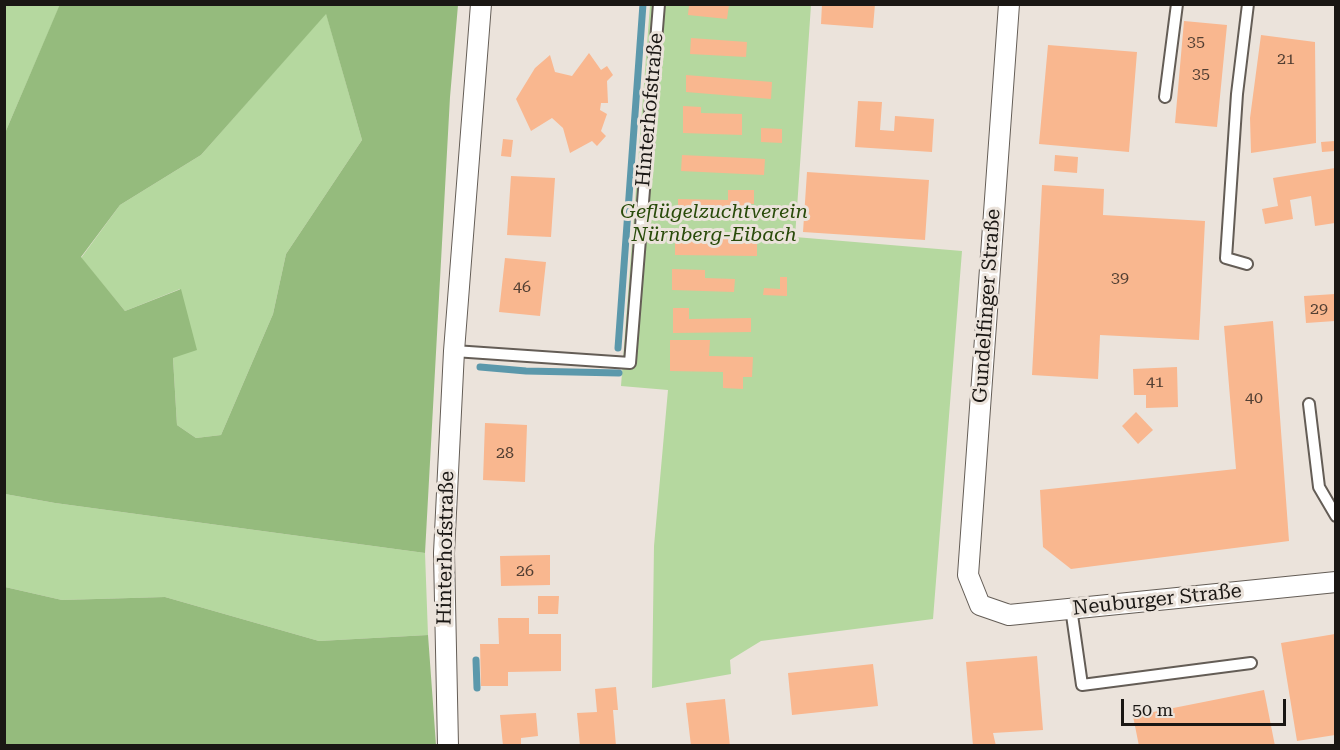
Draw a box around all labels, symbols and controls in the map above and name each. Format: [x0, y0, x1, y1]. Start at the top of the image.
street label: Hinterhofstraße [631, 32, 669, 188]
house number: 35 [1187, 32, 1205, 52]
house number: 21 [1277, 49, 1295, 69]
house number: 35 [1192, 64, 1210, 84]
park label: Geflügelzuchtverein Nürnberg-Eibach [620, 200, 808, 247]
street label: Gundelfinger Straße [968, 208, 1006, 404]
house number: 39 [1111, 268, 1129, 288]
house number: 46 [513, 277, 531, 297]
house number: 29 [1310, 299, 1328, 319]
house number: 41 [1146, 372, 1164, 392]
house number: 40 [1245, 388, 1263, 408]
house number: 28 [496, 443, 514, 463]
street label: Hinterhofstraße [433, 471, 459, 625]
house number: 26 [516, 561, 534, 581]
street label: Neuburger Straße [1071, 579, 1243, 621]
scale bar [1124, 687, 1289, 725]
text: 50 m [1132, 699, 1173, 720]

